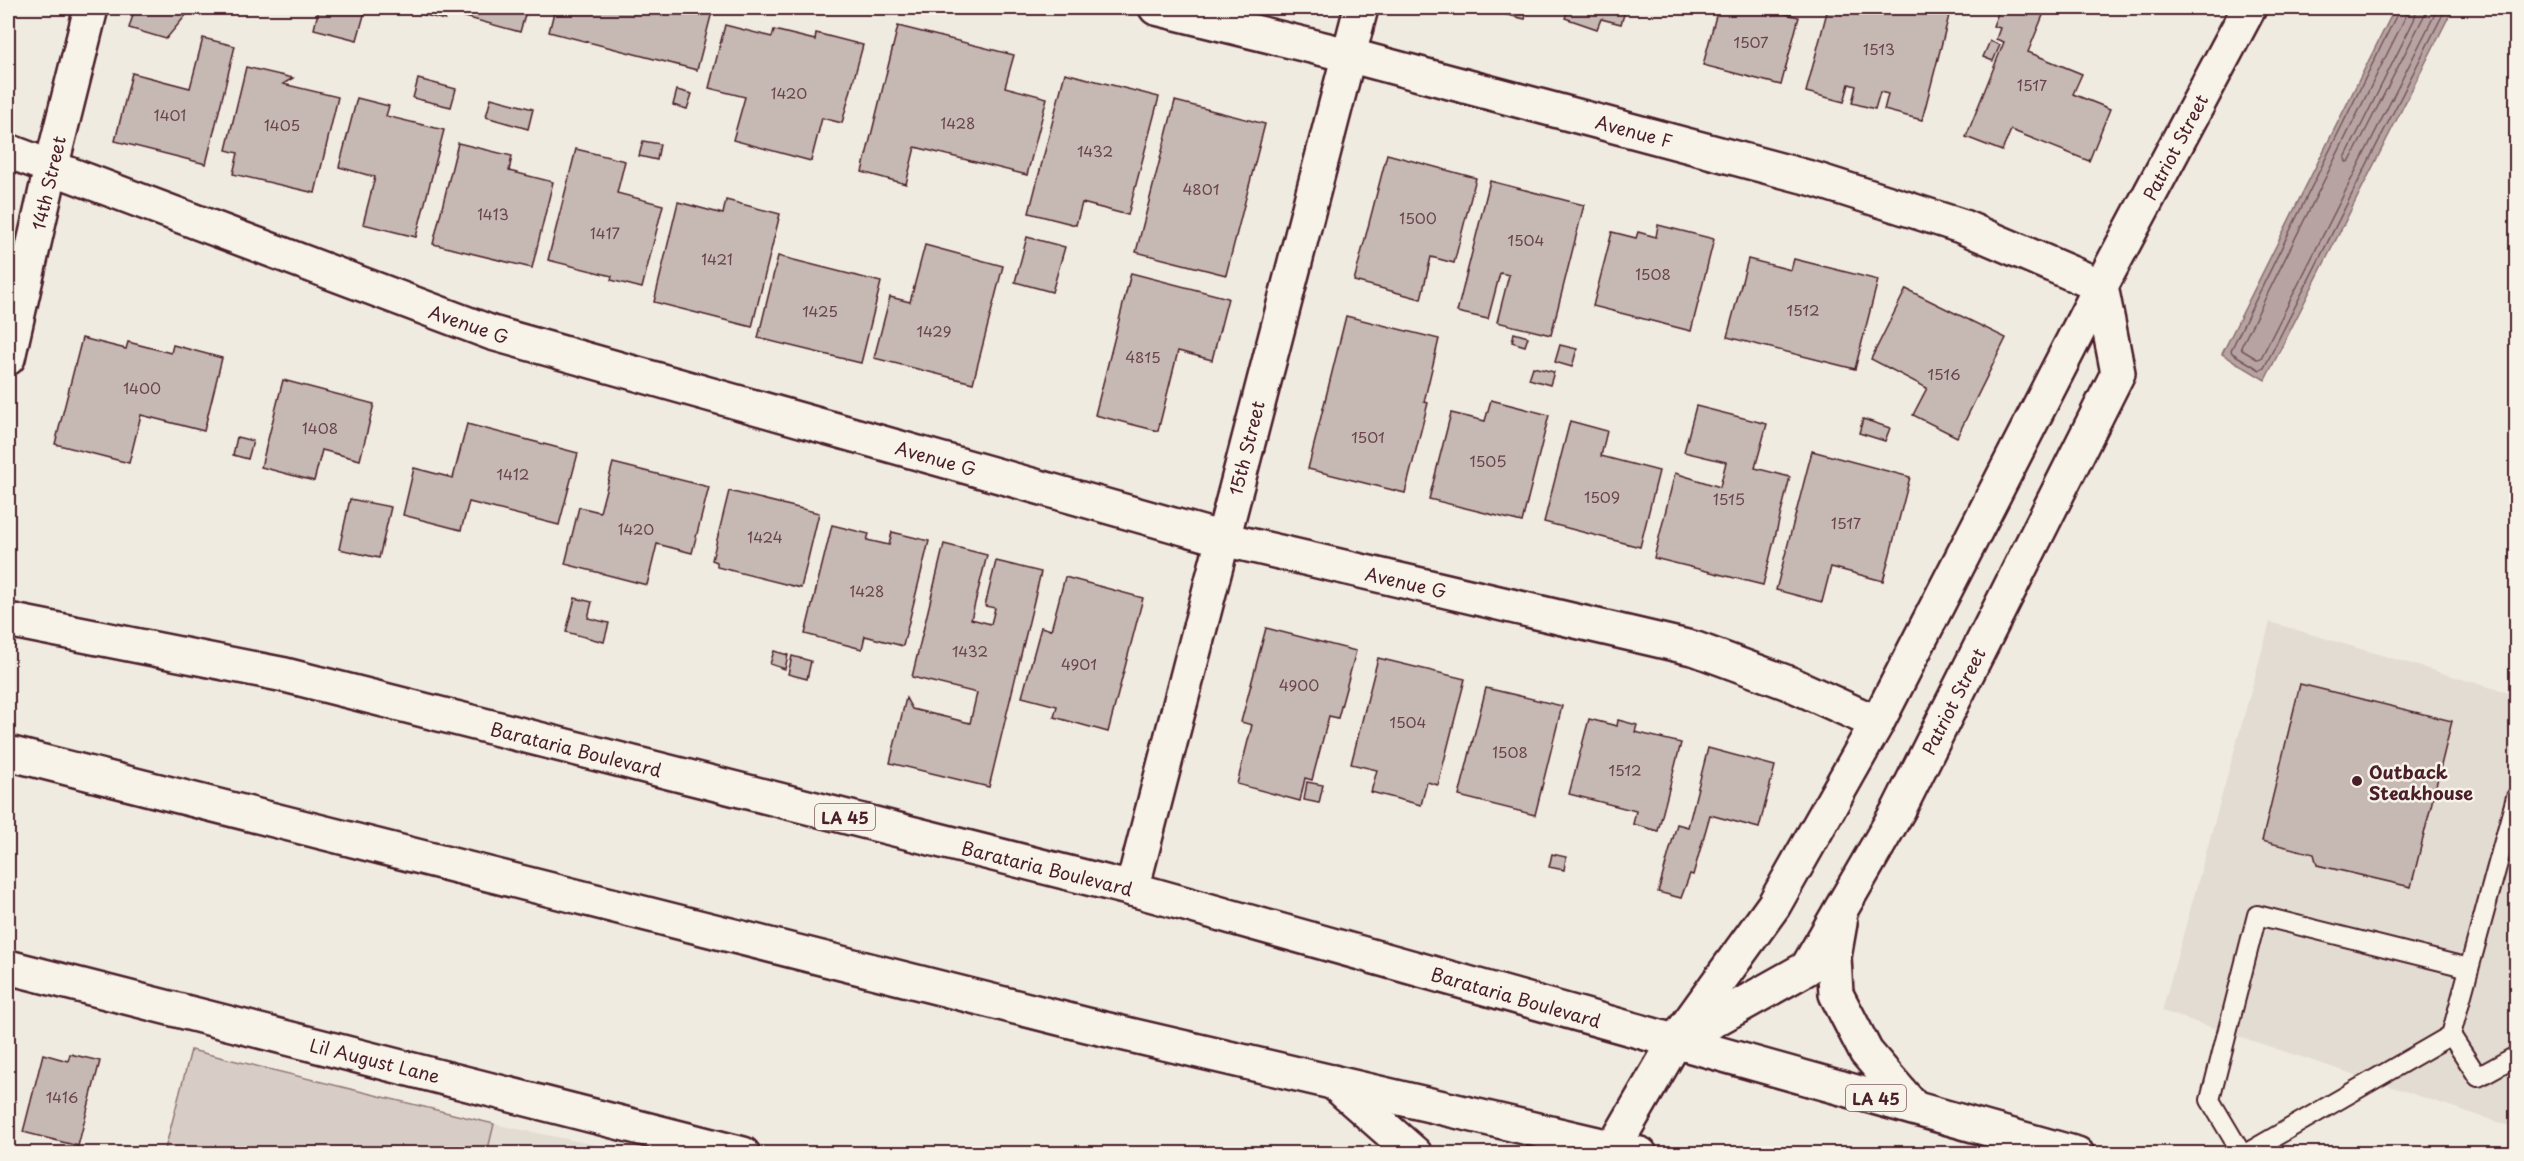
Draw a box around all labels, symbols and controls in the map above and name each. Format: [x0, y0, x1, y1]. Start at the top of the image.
house number: 1507 [1733, 30, 1769, 53]
house number: 1513 [1863, 37, 1895, 60]
house number: 1517 [2017, 73, 2047, 96]
house number: 1420 [771, 81, 807, 104]
street label: Patriot Street [2136, 89, 2214, 205]
house number: 1401 [154, 103, 186, 126]
street label: Avenue F [1593, 108, 1675, 154]
house number: 1428 [941, 111, 975, 134]
house number: 1405 [264, 113, 300, 136]
street label: 14th Street [24, 133, 72, 233]
house number: 1432 [1077, 139, 1113, 162]
house number: 4801 [1183, 177, 1219, 200]
house number: 1413 [477, 202, 509, 225]
house number: 1500 [1399, 206, 1437, 229]
house number: 1417 [590, 221, 620, 244]
house number: 1504 [1508, 228, 1545, 251]
house number: 1421 [701, 247, 733, 270]
house number: 1508 [1635, 262, 1671, 285]
street label: Avenue G [425, 298, 513, 350]
house number: 1512 [1786, 298, 1820, 321]
house number: 1425 [802, 299, 838, 322]
house number: 1429 [917, 319, 951, 342]
house number: 4815 [1125, 345, 1161, 368]
house number: 1516 [1927, 362, 1961, 385]
house number: 1400 [123, 376, 161, 399]
street label: 15th Street [1221, 398, 1271, 498]
house number: 1408 [302, 416, 338, 439]
house number: 1501 [1351, 425, 1385, 448]
street label: Avenue G [892, 434, 980, 482]
house number: 1505 [1470, 449, 1506, 472]
house number: 1412 [497, 462, 529, 485]
house number: 1509 [1584, 485, 1620, 508]
house number: 1515 [1713, 487, 1745, 510]
house number: 1517 [1831, 511, 1861, 534]
house number: 1420 [618, 517, 654, 540]
house number: 1424 [747, 525, 783, 548]
street label: Avenue G [1363, 560, 1450, 605]
house number: 1428 [850, 579, 884, 602]
house number: 1432 [952, 639, 988, 662]
street label: Patriot Street [1914, 643, 1992, 759]
house number: 4901 [1061, 652, 1097, 675]
house number: 4900 [1279, 673, 1319, 696]
house number: 1504 [1390, 710, 1427, 733]
street label: Barataria Boulevard [488, 715, 664, 783]
house number: 1508 [1492, 740, 1528, 763]
house number: 1512 [1608, 758, 1642, 781]
place label: Outback Steakhouse [2369, 758, 2473, 806]
marker: Outback Steakhouse [2350, 774, 2364, 788]
road number: LA 45 [815, 804, 875, 830]
street label: Barataria Boulevard [959, 834, 1135, 902]
street label: Barataria Boulevard [1428, 960, 1604, 1034]
street label: Lil August Lane [307, 1031, 443, 1089]
house number: 1416 [46, 1085, 78, 1108]
road number: LA 45 [1846, 1085, 1906, 1111]

